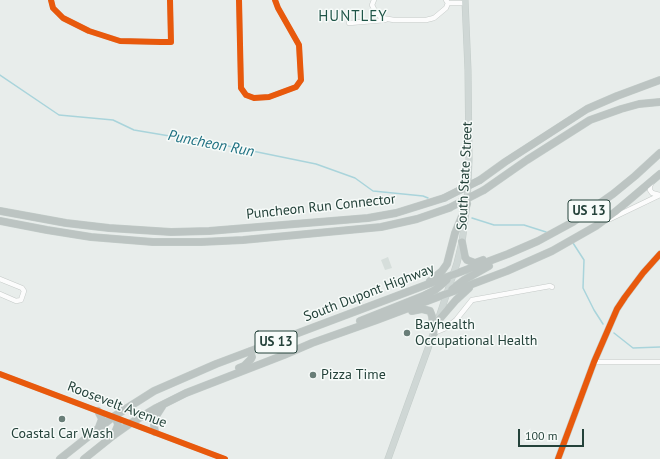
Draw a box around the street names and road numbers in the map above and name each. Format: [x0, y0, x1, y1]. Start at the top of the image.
street label: South State Street [454, 121, 476, 231]
street label: Puncheon Run Connector [246, 191, 396, 223]
road number: US 13 [568, 200, 610, 222]
street label: South Dupont Highway [301, 260, 437, 326]
road number: US 13 [255, 331, 297, 353]
street label: Roosevelt Avenue [65, 378, 169, 432]

